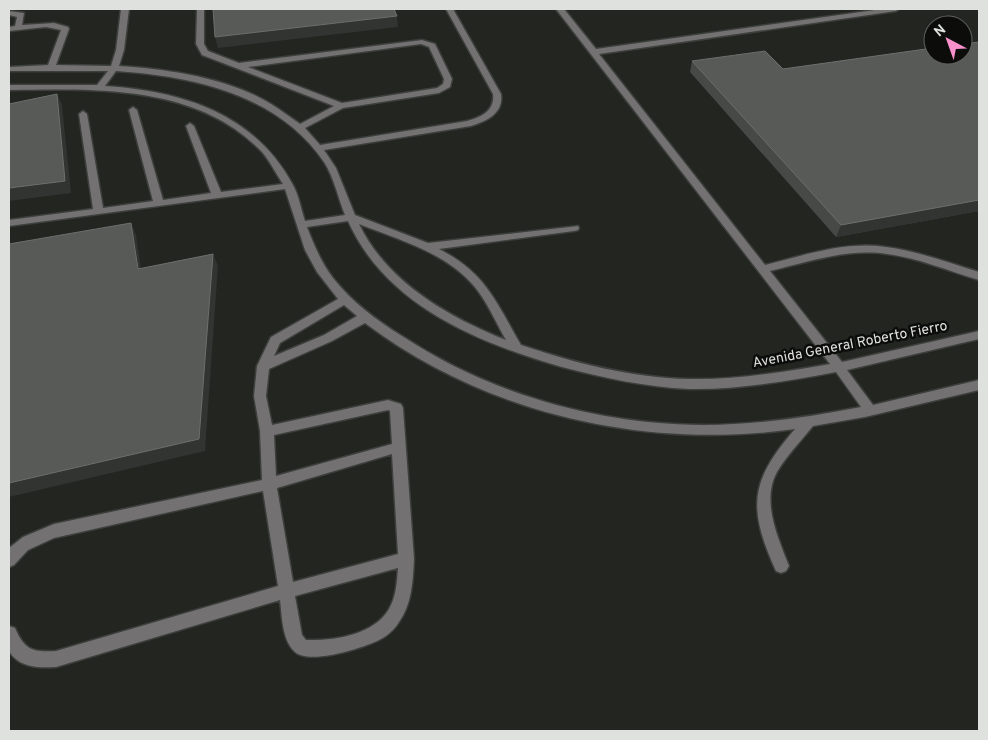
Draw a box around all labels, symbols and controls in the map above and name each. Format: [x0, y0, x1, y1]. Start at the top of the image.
north arrow [923, 15, 973, 65]
text: N [931, 22, 950, 41]
street label: Avenida General Roberto Fierro [751, 318, 949, 372]

